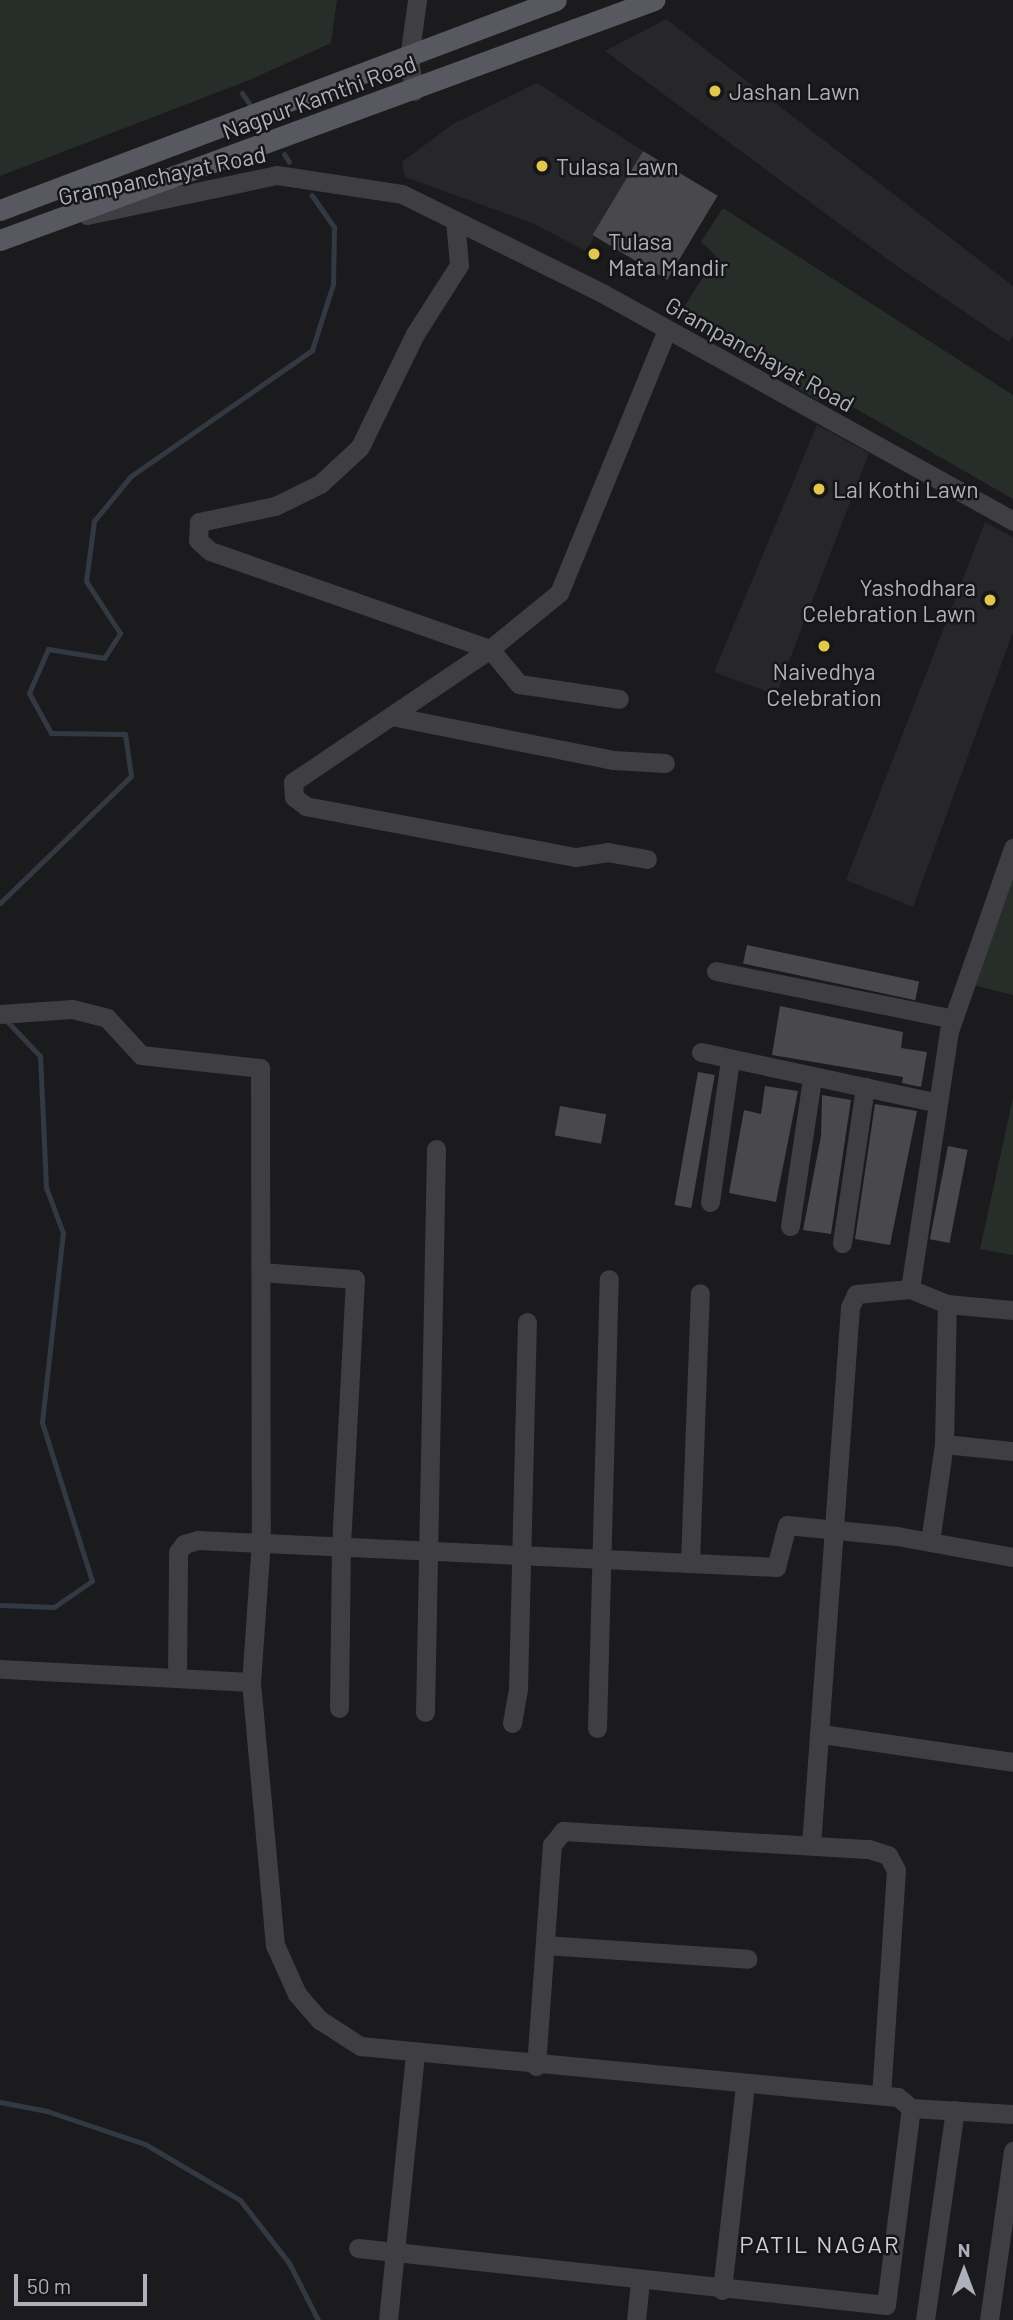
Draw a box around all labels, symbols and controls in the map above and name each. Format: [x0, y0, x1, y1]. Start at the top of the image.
street label: Nagpur Kamthi Road [218, 49, 420, 145]
place label: Jashan Lawn [729, 77, 860, 105]
marker: Jashan Lawn [707, 83, 723, 99]
street label: Grampanchayat Road [56, 139, 268, 211]
place label: Tulasa Lawn [556, 152, 679, 180]
marker: Tulasa Lawn [534, 158, 550, 174]
place label: Tulasa Mata Mandir [608, 227, 728, 281]
marker: Tulasa Mata Mandir [586, 246, 602, 262]
street label: Grampanchayat Road [661, 291, 859, 417]
place label: Lal Kothi Lawn [833, 475, 979, 503]
marker: Lal Kothi Lawn [811, 481, 827, 497]
place label: Yashodhara Celebration Lawn [802, 573, 976, 627]
marker: Yashodhara Celebration Lawn [982, 592, 998, 608]
marker: Naivedhya Celebration [816, 638, 832, 654]
place label: Naivedhya Celebration [766, 657, 882, 711]
district label: PATIL NAGAR [741, 2230, 899, 2258]
north arrow [929, 2236, 999, 2306]
text: N [958, 2238, 970, 2261]
scale bar [18, 2260, 150, 2304]
text: 50 m [27, 2273, 71, 2298]

